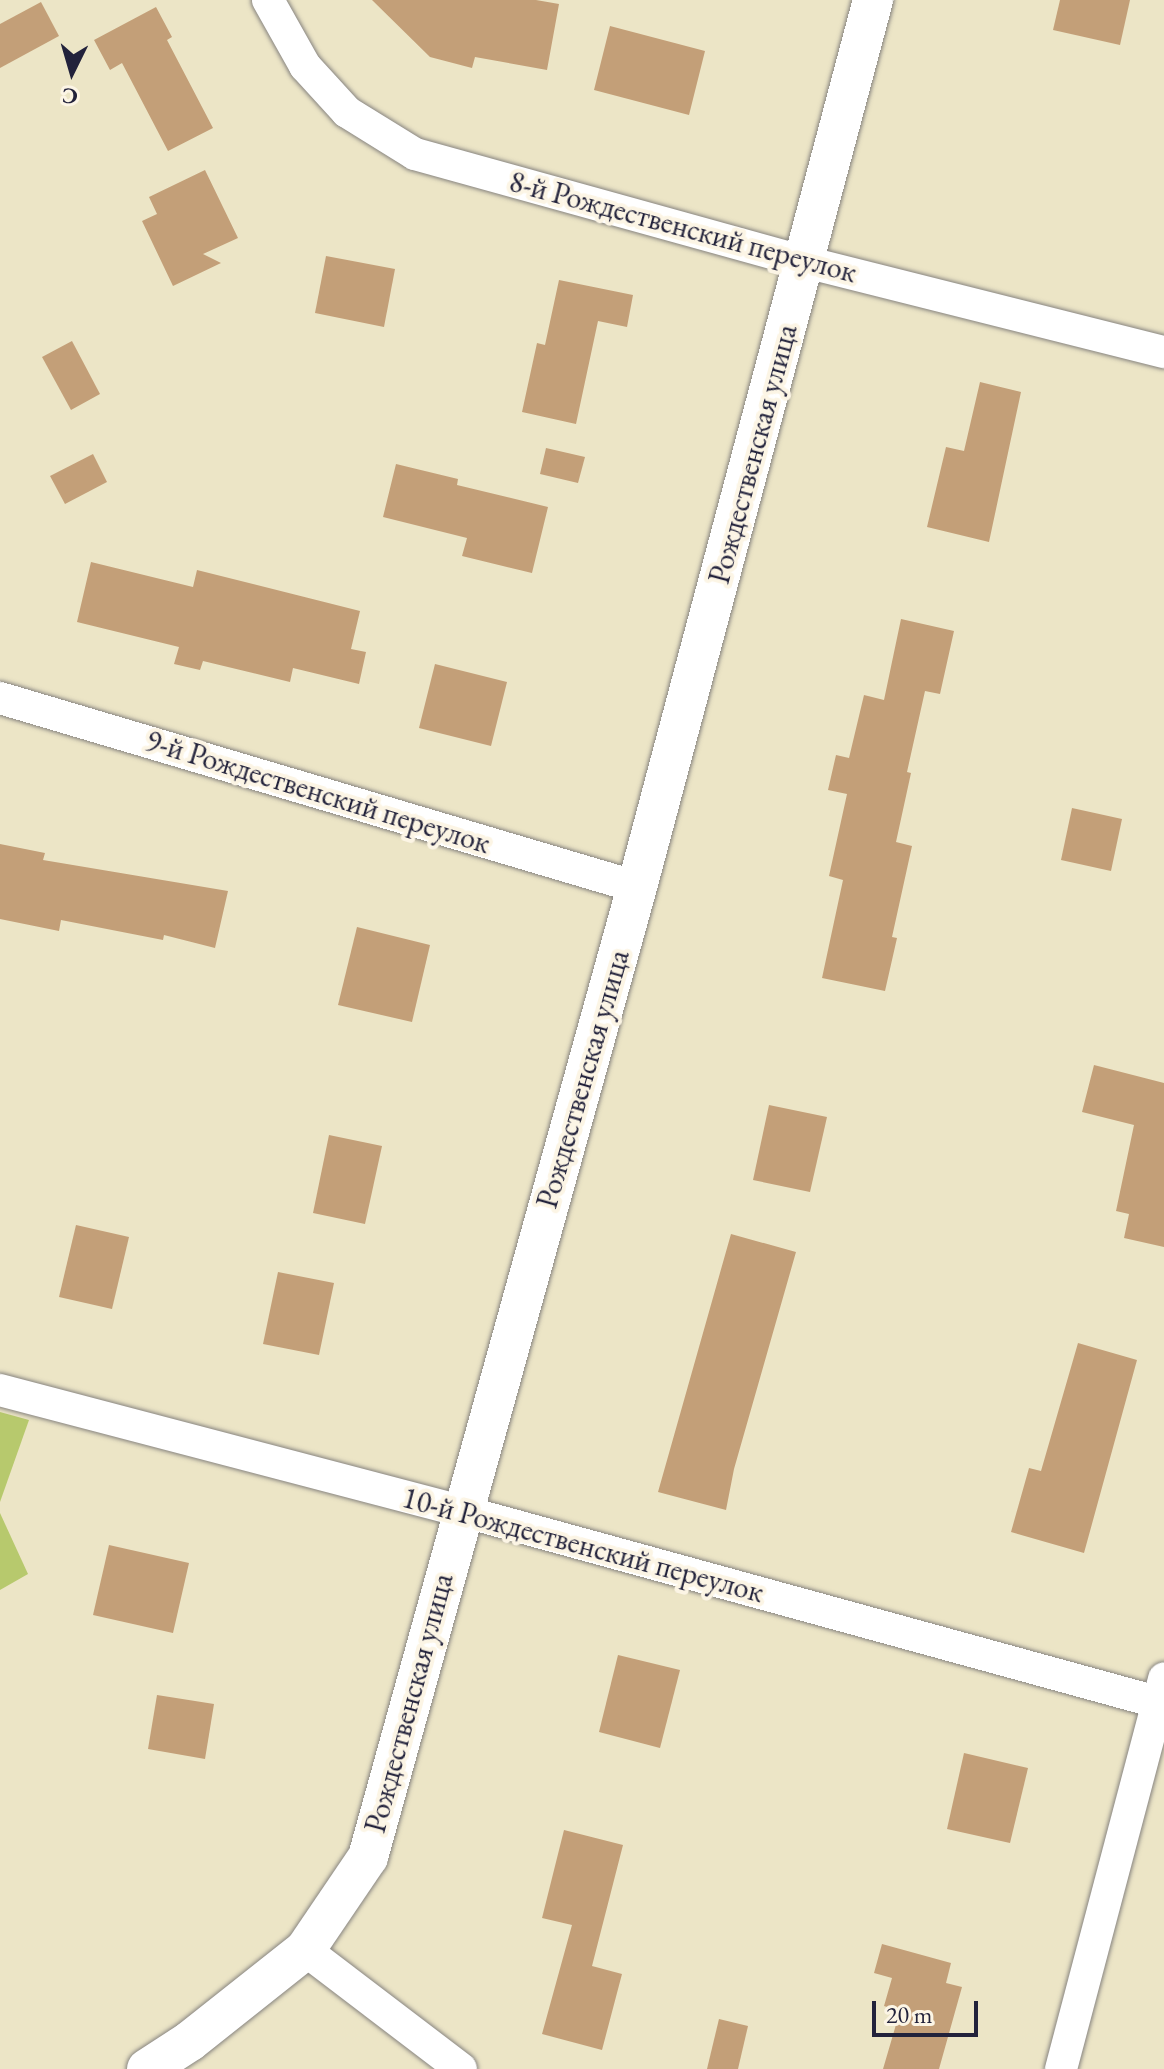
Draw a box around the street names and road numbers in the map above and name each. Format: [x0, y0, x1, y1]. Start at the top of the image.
street label: 8-й Рождественский переулок [505, 163, 861, 291]
street label: Рождественская улица [701, 320, 805, 588]
street label: 9-й Рождественский переулок [142, 722, 494, 862]
street label: Рождественская улица [529, 946, 637, 1212]
street label: 10-й Рождественский переулок [398, 1479, 768, 1611]
street label: Рождественская улица [357, 1569, 461, 1837]

